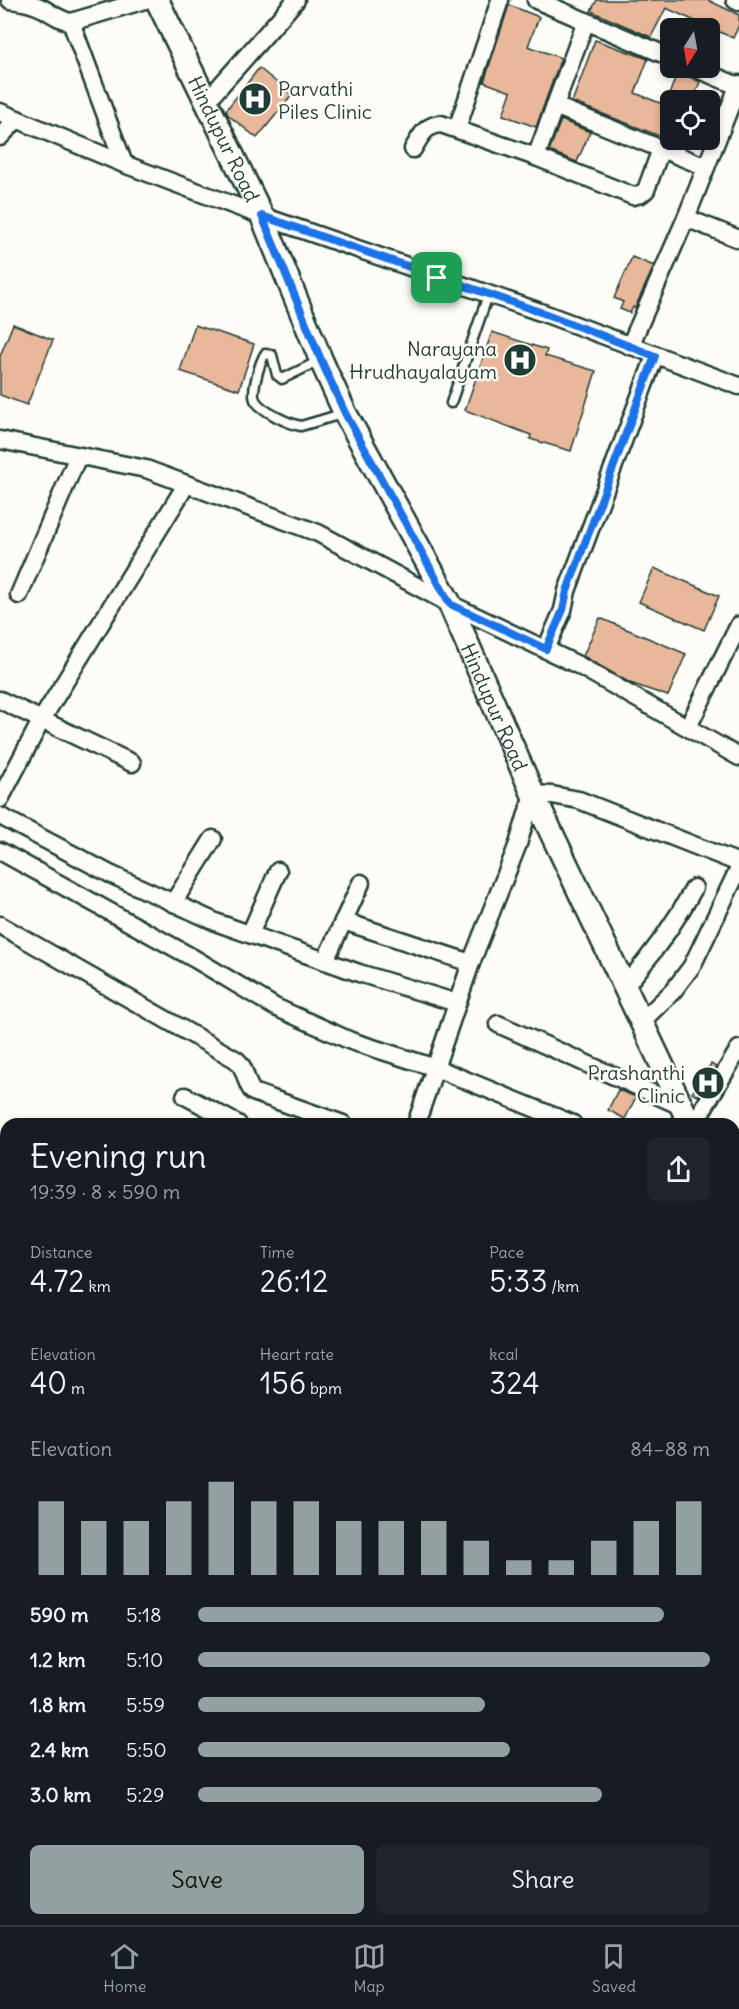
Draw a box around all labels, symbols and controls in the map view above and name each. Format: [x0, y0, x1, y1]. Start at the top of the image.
north arrow [660, 18, 720, 78]
map controls [660, 18, 720, 150]
street label: Hindupur Road [183, 71, 266, 206]
place label: Parvathi Piles Clinic [278, 76, 372, 124]
hospital icon: Parvathi Piles Clinic [237, 81, 273, 117]
button: locate [660, 90, 720, 150]
pin [411, 252, 462, 303]
icon: arrive [420, 261, 453, 294]
place label: Narayana Hrudhayalayam [349, 336, 497, 384]
hospital icon: Narayana Hrudhayalayam [502, 342, 538, 378]
street label: Hindupur Road [456, 639, 534, 775]
place label: Prashanthi Clinic [587, 1060, 685, 1108]
hospital icon: Prashanthi Clinic [690, 1065, 726, 1101]
text: Evening run [30, 1135, 206, 1177]
button: share [647, 1138, 710, 1201]
text: 19:39 · 8 × 590 m [30, 1179, 180, 1204]
text: Distance [30, 1242, 92, 1262]
text: Time [260, 1242, 294, 1262]
text: Pace [489, 1242, 524, 1262]
text: 4.72 [30, 1262, 85, 1300]
text: 26:12 [260, 1262, 329, 1300]
text: 5:33 [489, 1262, 547, 1300]
text: km [85, 1276, 111, 1296]
text: /km [547, 1276, 579, 1296]
text: Elevation [30, 1344, 96, 1364]
text: Heart rate [260, 1344, 334, 1364]
text: kcal [489, 1344, 518, 1364]
text: 40 [30, 1364, 67, 1402]
text: 156 [260, 1364, 306, 1402]
text: 324 [489, 1364, 540, 1402]
text: m [67, 1378, 85, 1398]
text: bpm [306, 1378, 342, 1398]
text: Elevation [30, 1436, 112, 1461]
text: 84–88 m [630, 1436, 710, 1461]
text: 590 m [30, 1602, 88, 1627]
text: 5:18 [126, 1602, 161, 1627]
text: 1.2 km [30, 1647, 86, 1672]
text: 5:10 [126, 1647, 163, 1672]
text: 1.8 km [30, 1692, 86, 1717]
text: 5:59 [126, 1692, 165, 1717]
text: 2.4 km [30, 1737, 89, 1762]
text: 5:50 [126, 1737, 167, 1762]
text: 3.0 km [30, 1782, 91, 1807]
text: 5:29 [126, 1782, 164, 1807]
button: Save [30, 1845, 364, 1914]
button: Share [376, 1845, 710, 1914]
tab: Home [103, 1940, 146, 1996]
tab: Map [353, 1940, 386, 1996]
tab: Saved [592, 1940, 636, 1996]

